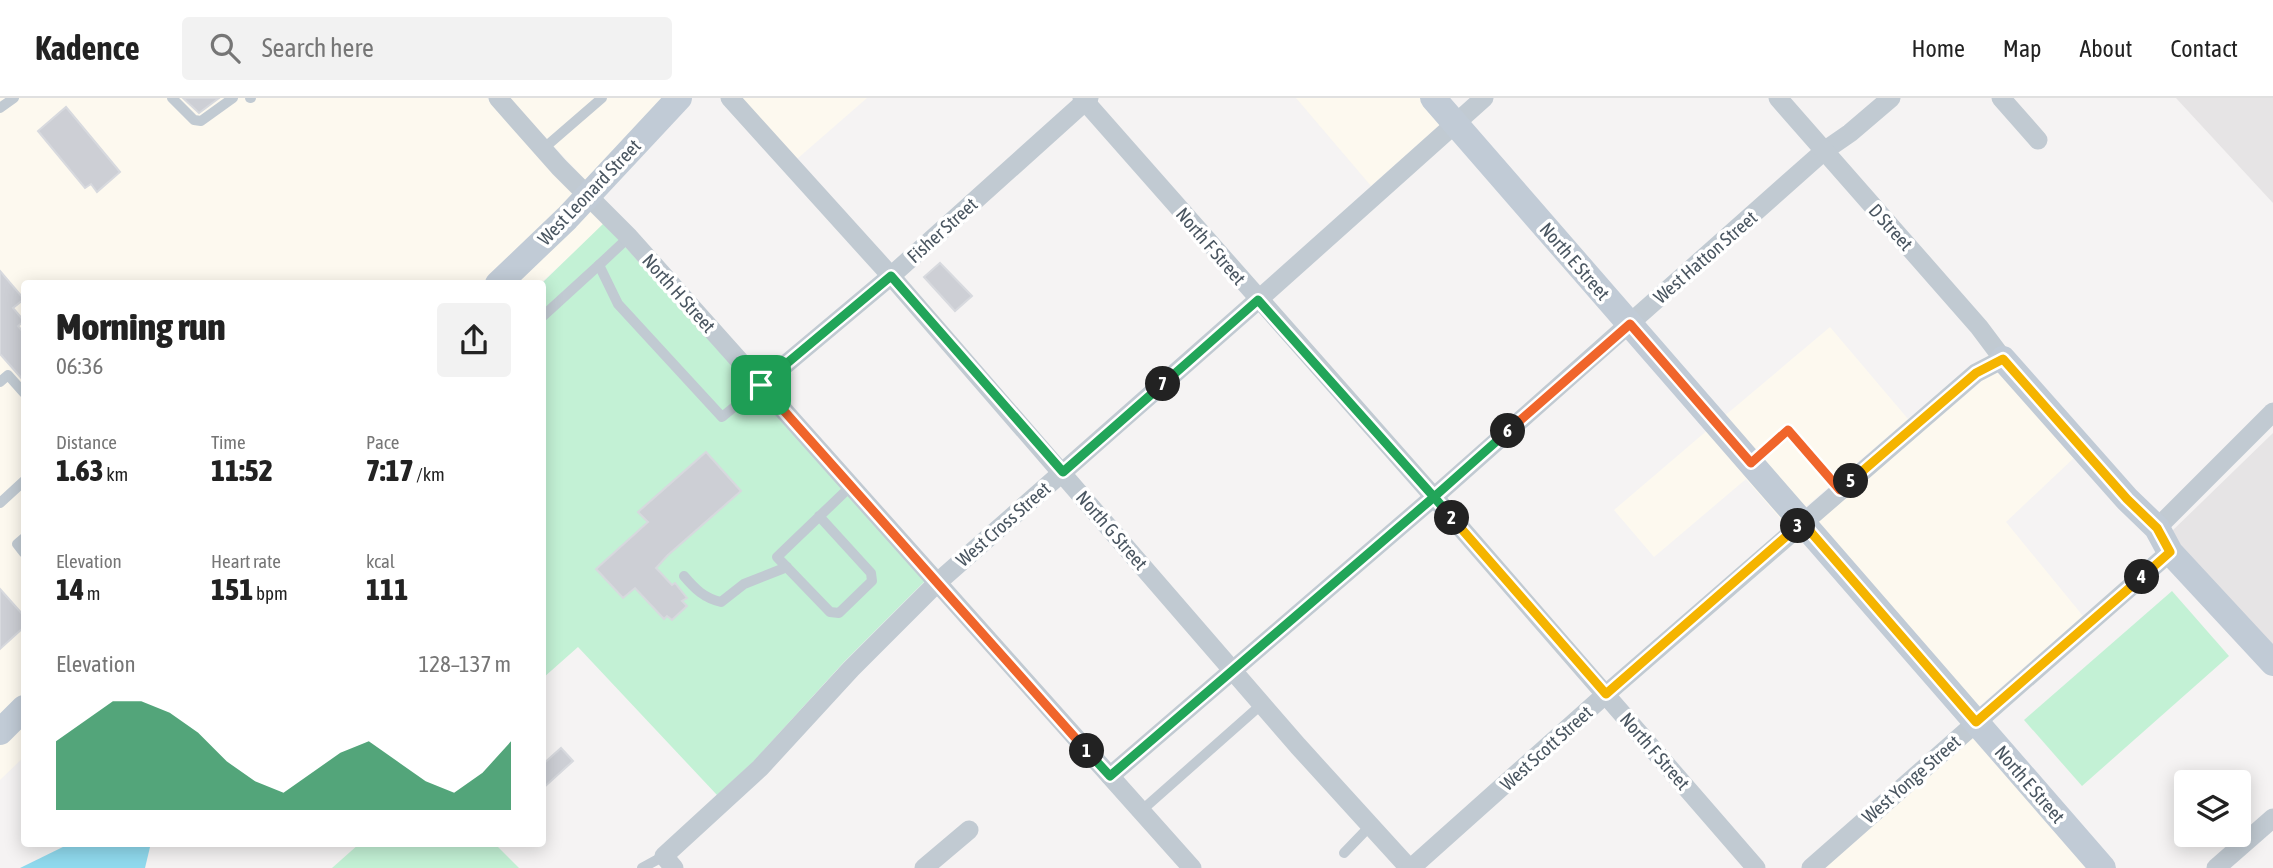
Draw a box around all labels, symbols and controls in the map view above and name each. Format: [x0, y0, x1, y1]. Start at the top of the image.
search box [182, 17, 672, 80]
text: Kadence [35, 29, 140, 67]
icon: search [206, 29, 244, 67]
text: Search here [262, 33, 374, 63]
text: Home [1911, 35, 1965, 62]
text: Map [2003, 35, 2041, 62]
text: About [2079, 35, 2132, 62]
text: Contact [2170, 35, 2238, 62]
street label: West Leonard Street [533, 135, 645, 249]
street label: Fisher Street [903, 193, 981, 267]
street label: D Street [1864, 199, 1918, 255]
street label: North F Street [1172, 203, 1250, 289]
street label: West Hatton Street [1649, 206, 1761, 308]
street label: North E Street [1535, 218, 1615, 304]
street label: North H Street [638, 249, 720, 337]
button: share [437, 303, 511, 377]
text: Morning run [56, 305, 226, 348]
text: 06:36 [56, 353, 103, 379]
pin [731, 355, 791, 415]
icon: arrive [742, 366, 780, 404]
pin: 7 [1146, 366, 1180, 402]
text: 7 [1158, 372, 1167, 394]
pin: 6 [1490, 414, 1526, 448]
text: 6 [1503, 419, 1512, 441]
text: Distance [56, 431, 117, 453]
text: Time [211, 431, 246, 453]
text: Pace [366, 431, 399, 453]
text: 1.63 [56, 453, 104, 487]
text: 11:52 [211, 453, 273, 487]
text: 7:17 [366, 453, 414, 487]
text: km [104, 463, 128, 485]
text: /km [414, 463, 445, 485]
pin: 5 [1834, 464, 1868, 498]
text: 5 [1846, 469, 1855, 491]
street label: West Cross Street [951, 477, 1055, 571]
street label: North G Street [1072, 486, 1152, 574]
pin: 2 [1434, 500, 1470, 536]
text: 2 [1447, 506, 1456, 528]
pin: 3 [1780, 508, 1815, 544]
text: 3 [1793, 514, 1802, 536]
text: Elevation [56, 550, 122, 572]
text: Heart rate [211, 550, 281, 572]
text: kcal [366, 550, 395, 572]
pin: 4 [2124, 560, 2160, 594]
text: 4 [2137, 565, 2146, 587]
text: 14 [56, 572, 84, 606]
text: 151 [211, 572, 253, 606]
text: 111 [366, 572, 408, 606]
text: m [84, 582, 101, 604]
text: bpm [253, 582, 288, 604]
text: Elevation [56, 651, 136, 677]
text: 128–137 m [418, 651, 511, 677]
street label: West Scott Street [1496, 701, 1596, 795]
street label: North F Street [1616, 708, 1694, 794]
street label: West Yonge Street [1857, 730, 1965, 828]
pin: 1 [1070, 734, 1104, 768]
text: 1 [1082, 739, 1091, 761]
street label: North E Street [1990, 741, 2070, 827]
map controls [2174, 770, 2251, 847]
button: layers [2174, 770, 2251, 847]

